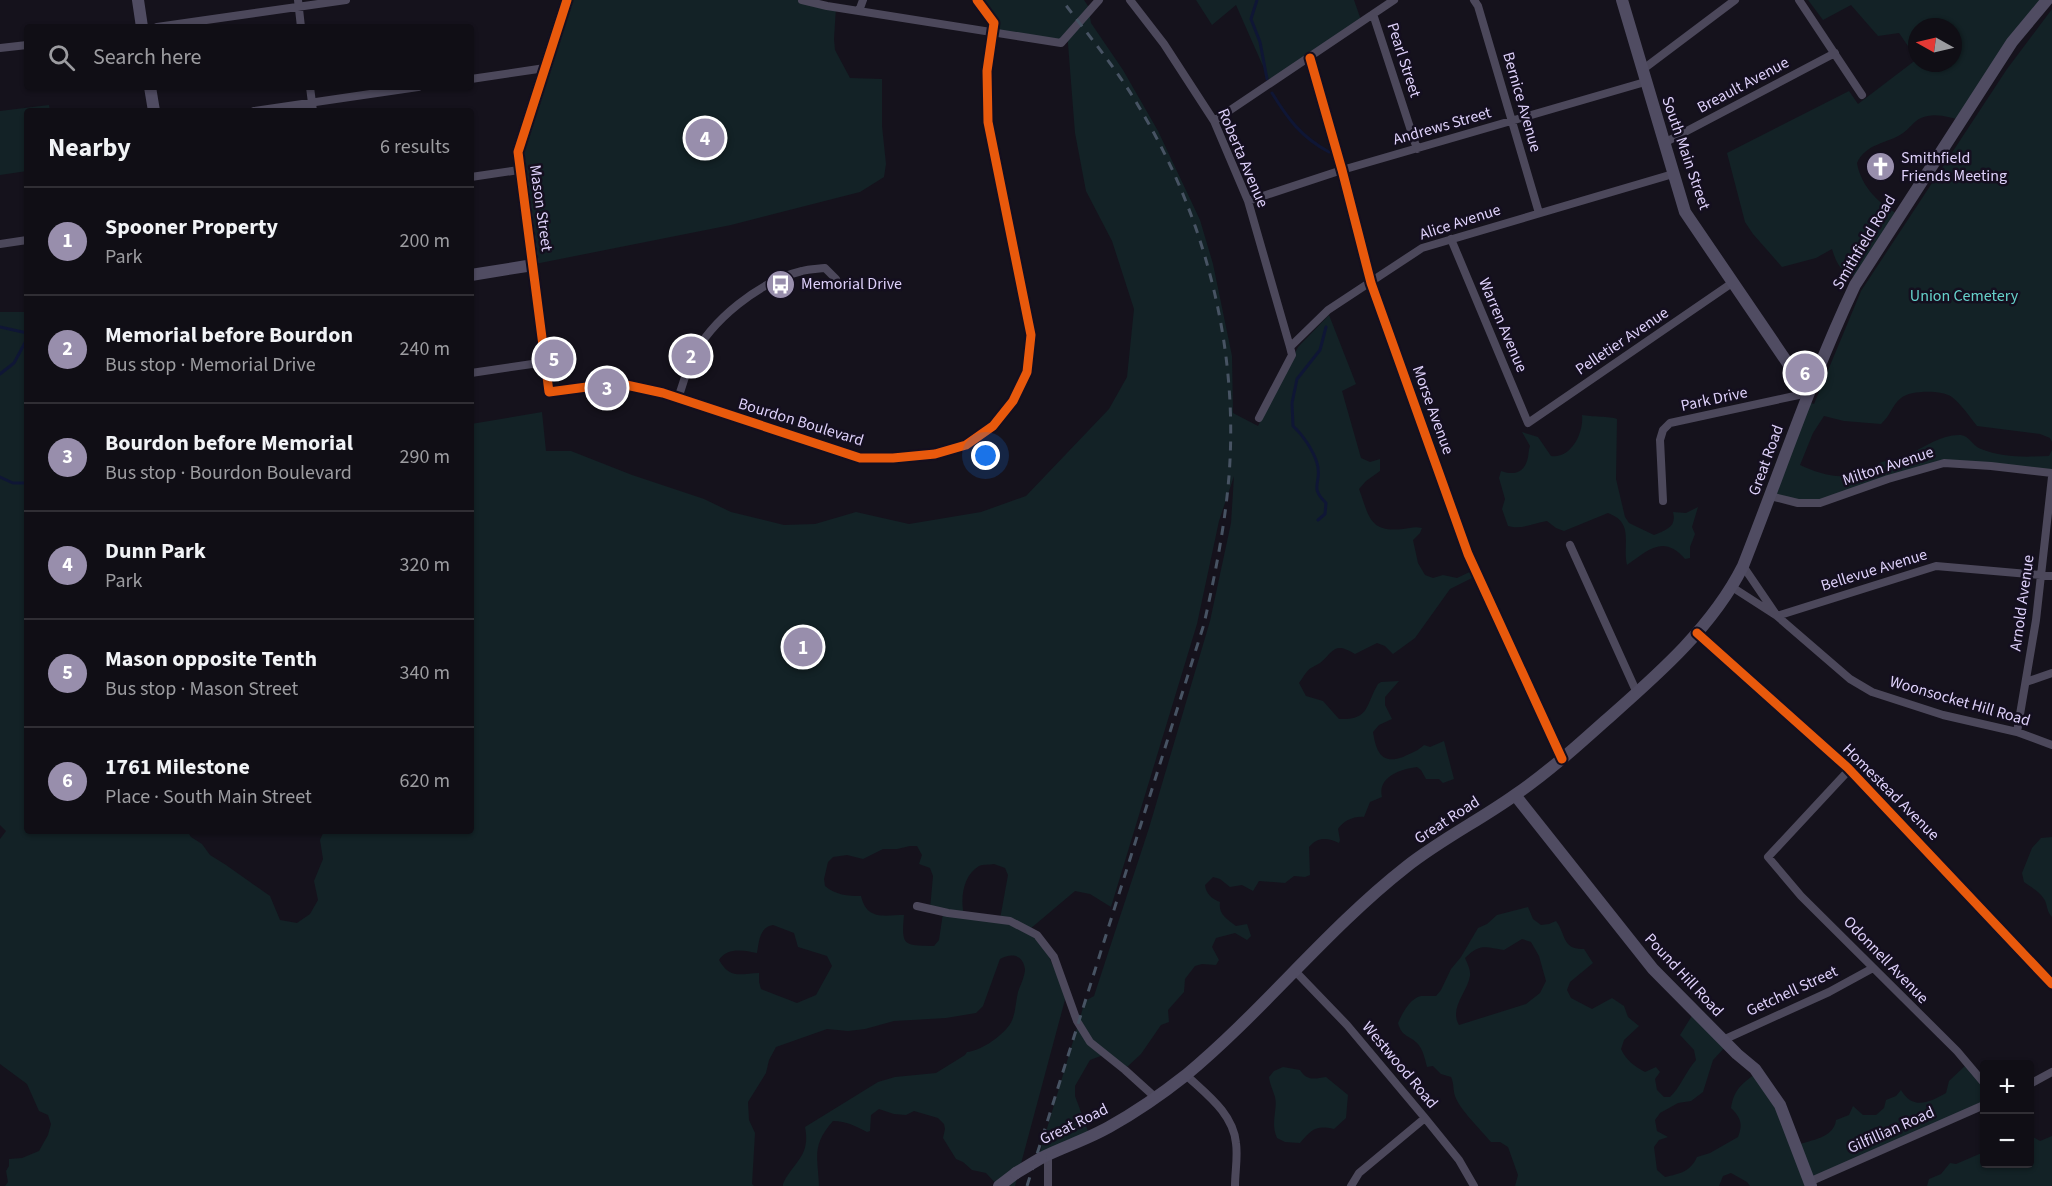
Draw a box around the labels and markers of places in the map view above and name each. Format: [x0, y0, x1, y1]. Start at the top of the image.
pin: 4 [686, 116, 724, 160]
place label: Smithfield Friends Meeting [1901, 147, 2007, 187]
church icon: Smithfield Friends Meeting [1864, 151, 1896, 183]
bus stop icon: Memorial Drive [764, 268, 796, 300]
place label: Memorial Drive [801, 273, 902, 295]
pin: 2 [672, 334, 710, 378]
pin: 5 [534, 336, 574, 382]
pin: 6 [1786, 350, 1824, 395]
pin: 3 [588, 366, 626, 410]
pin: 1 [784, 624, 822, 670]

